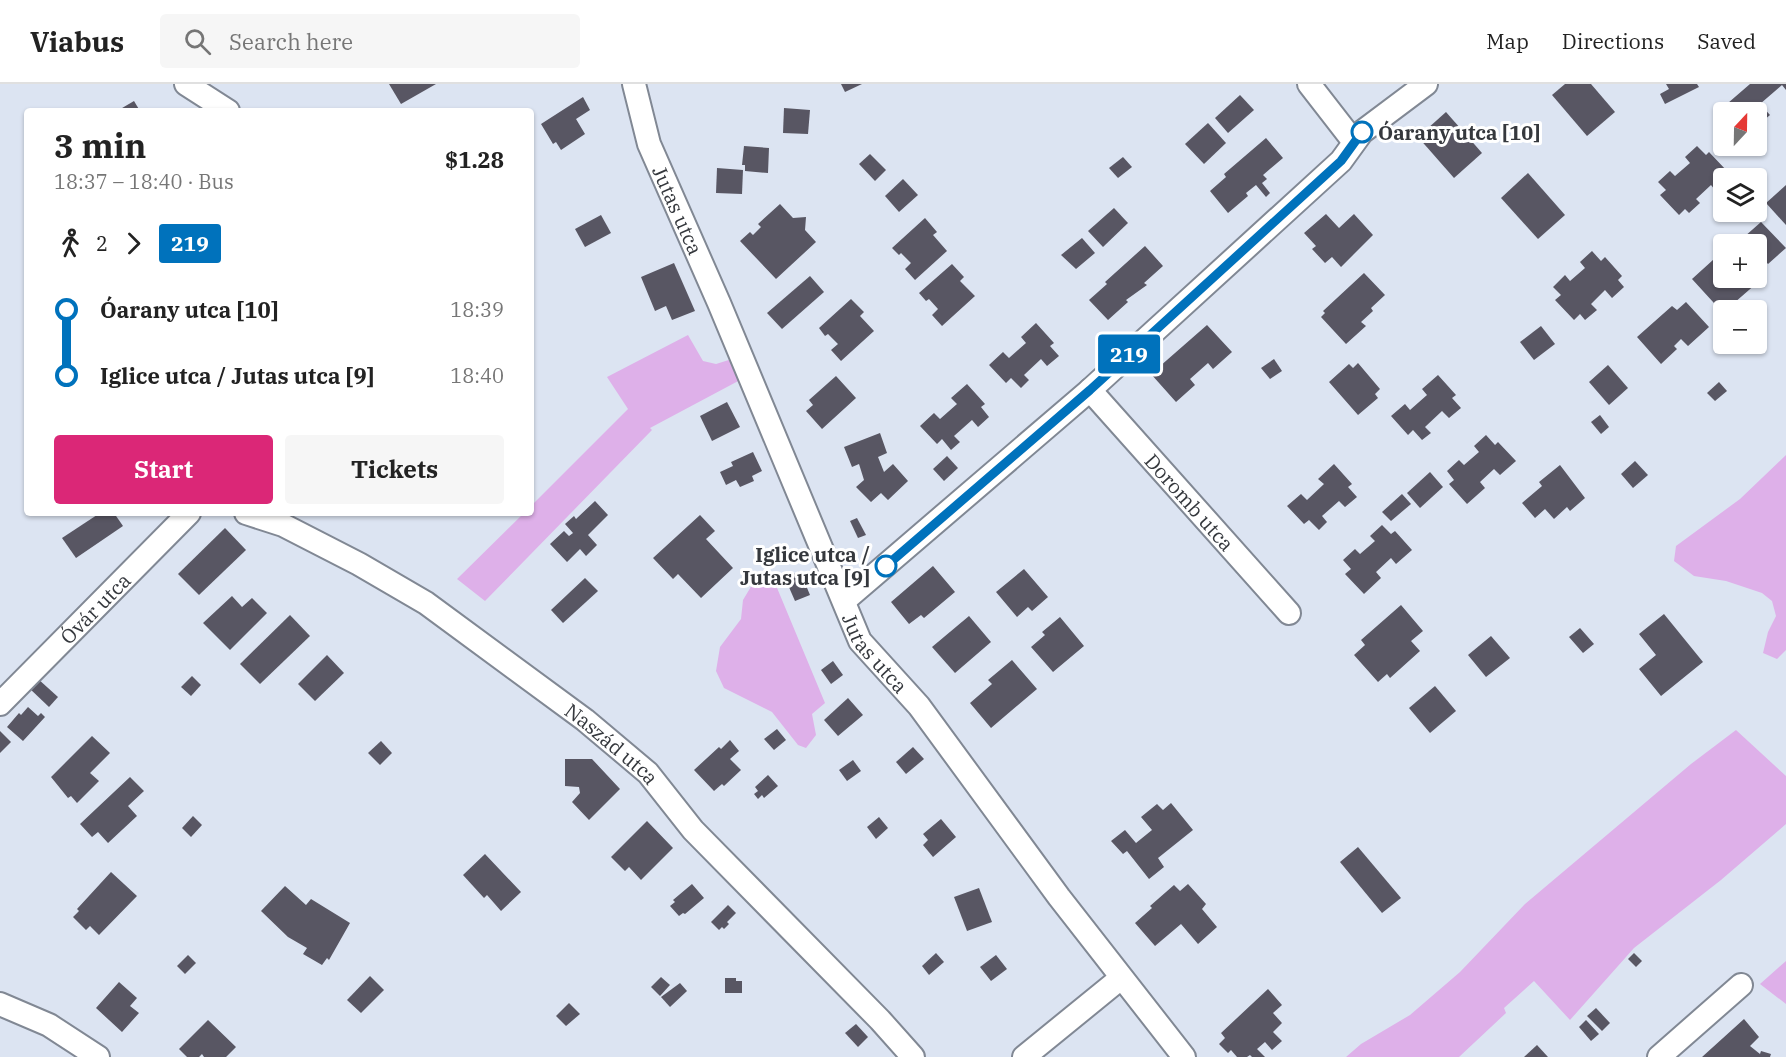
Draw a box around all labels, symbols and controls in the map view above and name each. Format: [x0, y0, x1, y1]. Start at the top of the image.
search box [160, 14, 580, 68]
text: Viabus [30, 23, 124, 60]
icon: search [181, 25, 214, 58]
text: Search here [229, 27, 353, 56]
text: Map [1486, 27, 1529, 55]
text: Directions [1562, 27, 1664, 55]
text: Saved [1697, 27, 1756, 55]
north arrow [1713, 102, 1767, 156]
map controls [1713, 102, 1767, 354]
place label: Óarany utca [10] [1378, 119, 1540, 146]
marker: Óarany utca [10] [1351, 121, 1373, 143]
text: 3 min [54, 124, 146, 167]
text: $1.28 [445, 145, 504, 174]
street label: Jutas utca [647, 161, 709, 259]
text: 18:37 – 18:40 · Bus [54, 168, 234, 195]
button: layers [1713, 168, 1767, 222]
icon: walk [54, 227, 87, 260]
icon: forward [117, 227, 150, 260]
text: 219 [171, 229, 209, 257]
text: 2 [96, 230, 108, 257]
button: + [1713, 234, 1767, 288]
text: Óarany utca [10] [100, 295, 278, 324]
text: 18:39 [450, 296, 504, 323]
button: − [1713, 300, 1767, 354]
line badge: 219 [1094, 334, 1164, 374]
text: 219 [1110, 340, 1148, 368]
text: Iglice utca / Jutas utca [9] [100, 361, 374, 390]
text: 18:40 [450, 362, 504, 389]
button: Start [54, 435, 273, 504]
button: Tickets [285, 435, 504, 504]
street label: Doromb utca [1139, 447, 1241, 556]
place label: Iglice utca / Jutas utca [9] [740, 541, 870, 591]
marker: Iglice utca / Jutas utca [9] [875, 555, 897, 577]
street label: Óvár utca [54, 566, 136, 650]
street label: Jutas utca [836, 609, 914, 699]
street label: Naszád utca [560, 696, 665, 790]

